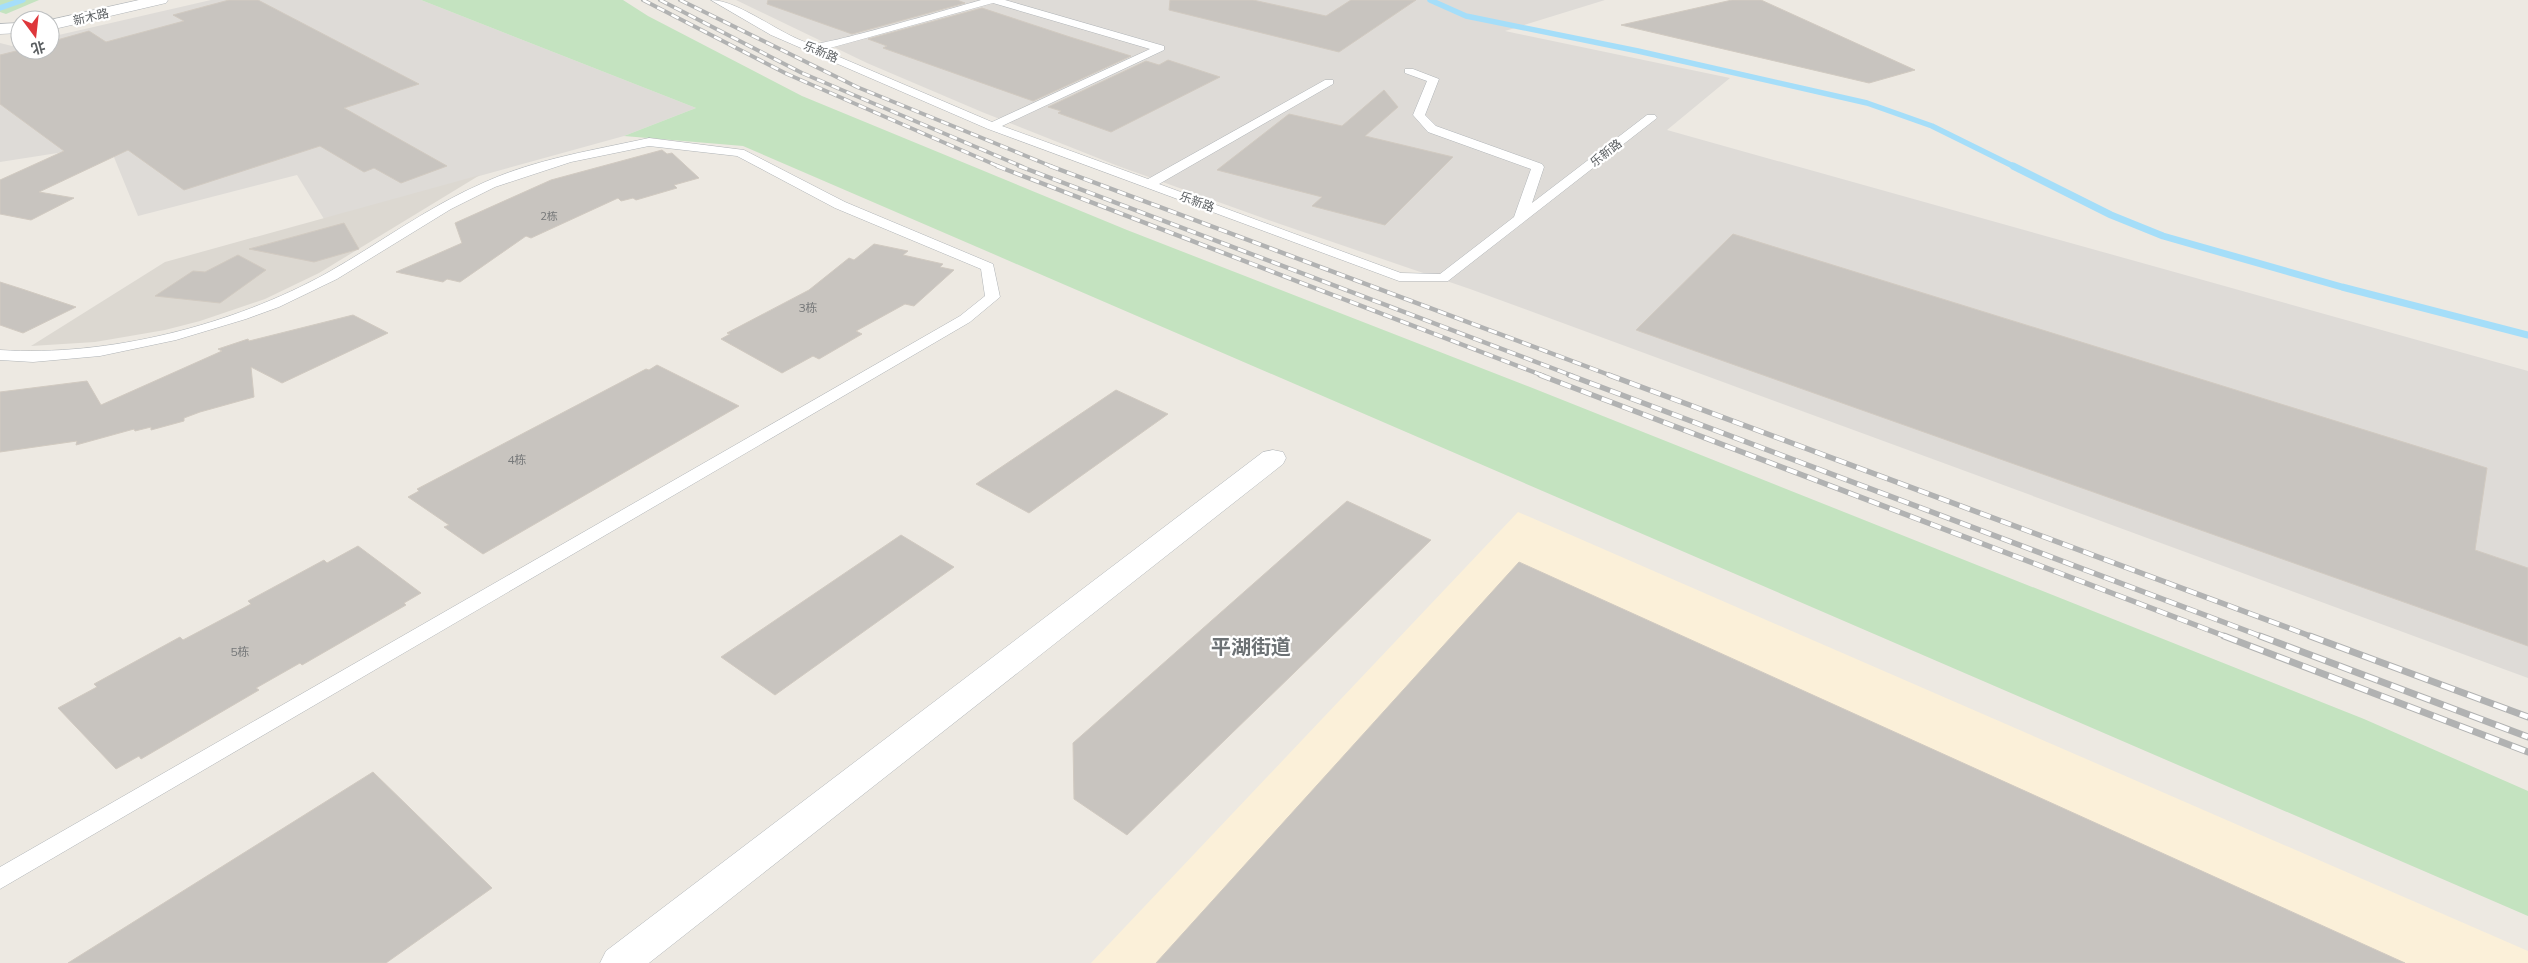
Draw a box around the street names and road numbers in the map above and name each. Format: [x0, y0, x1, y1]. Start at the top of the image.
street label: 新木路 [72, 5, 110, 28]
street label: 乐新路 [802, 38, 841, 65]
street label: 乐新路 [1587, 136, 1624, 170]
street label: 乐新路 [1178, 188, 1217, 215]

